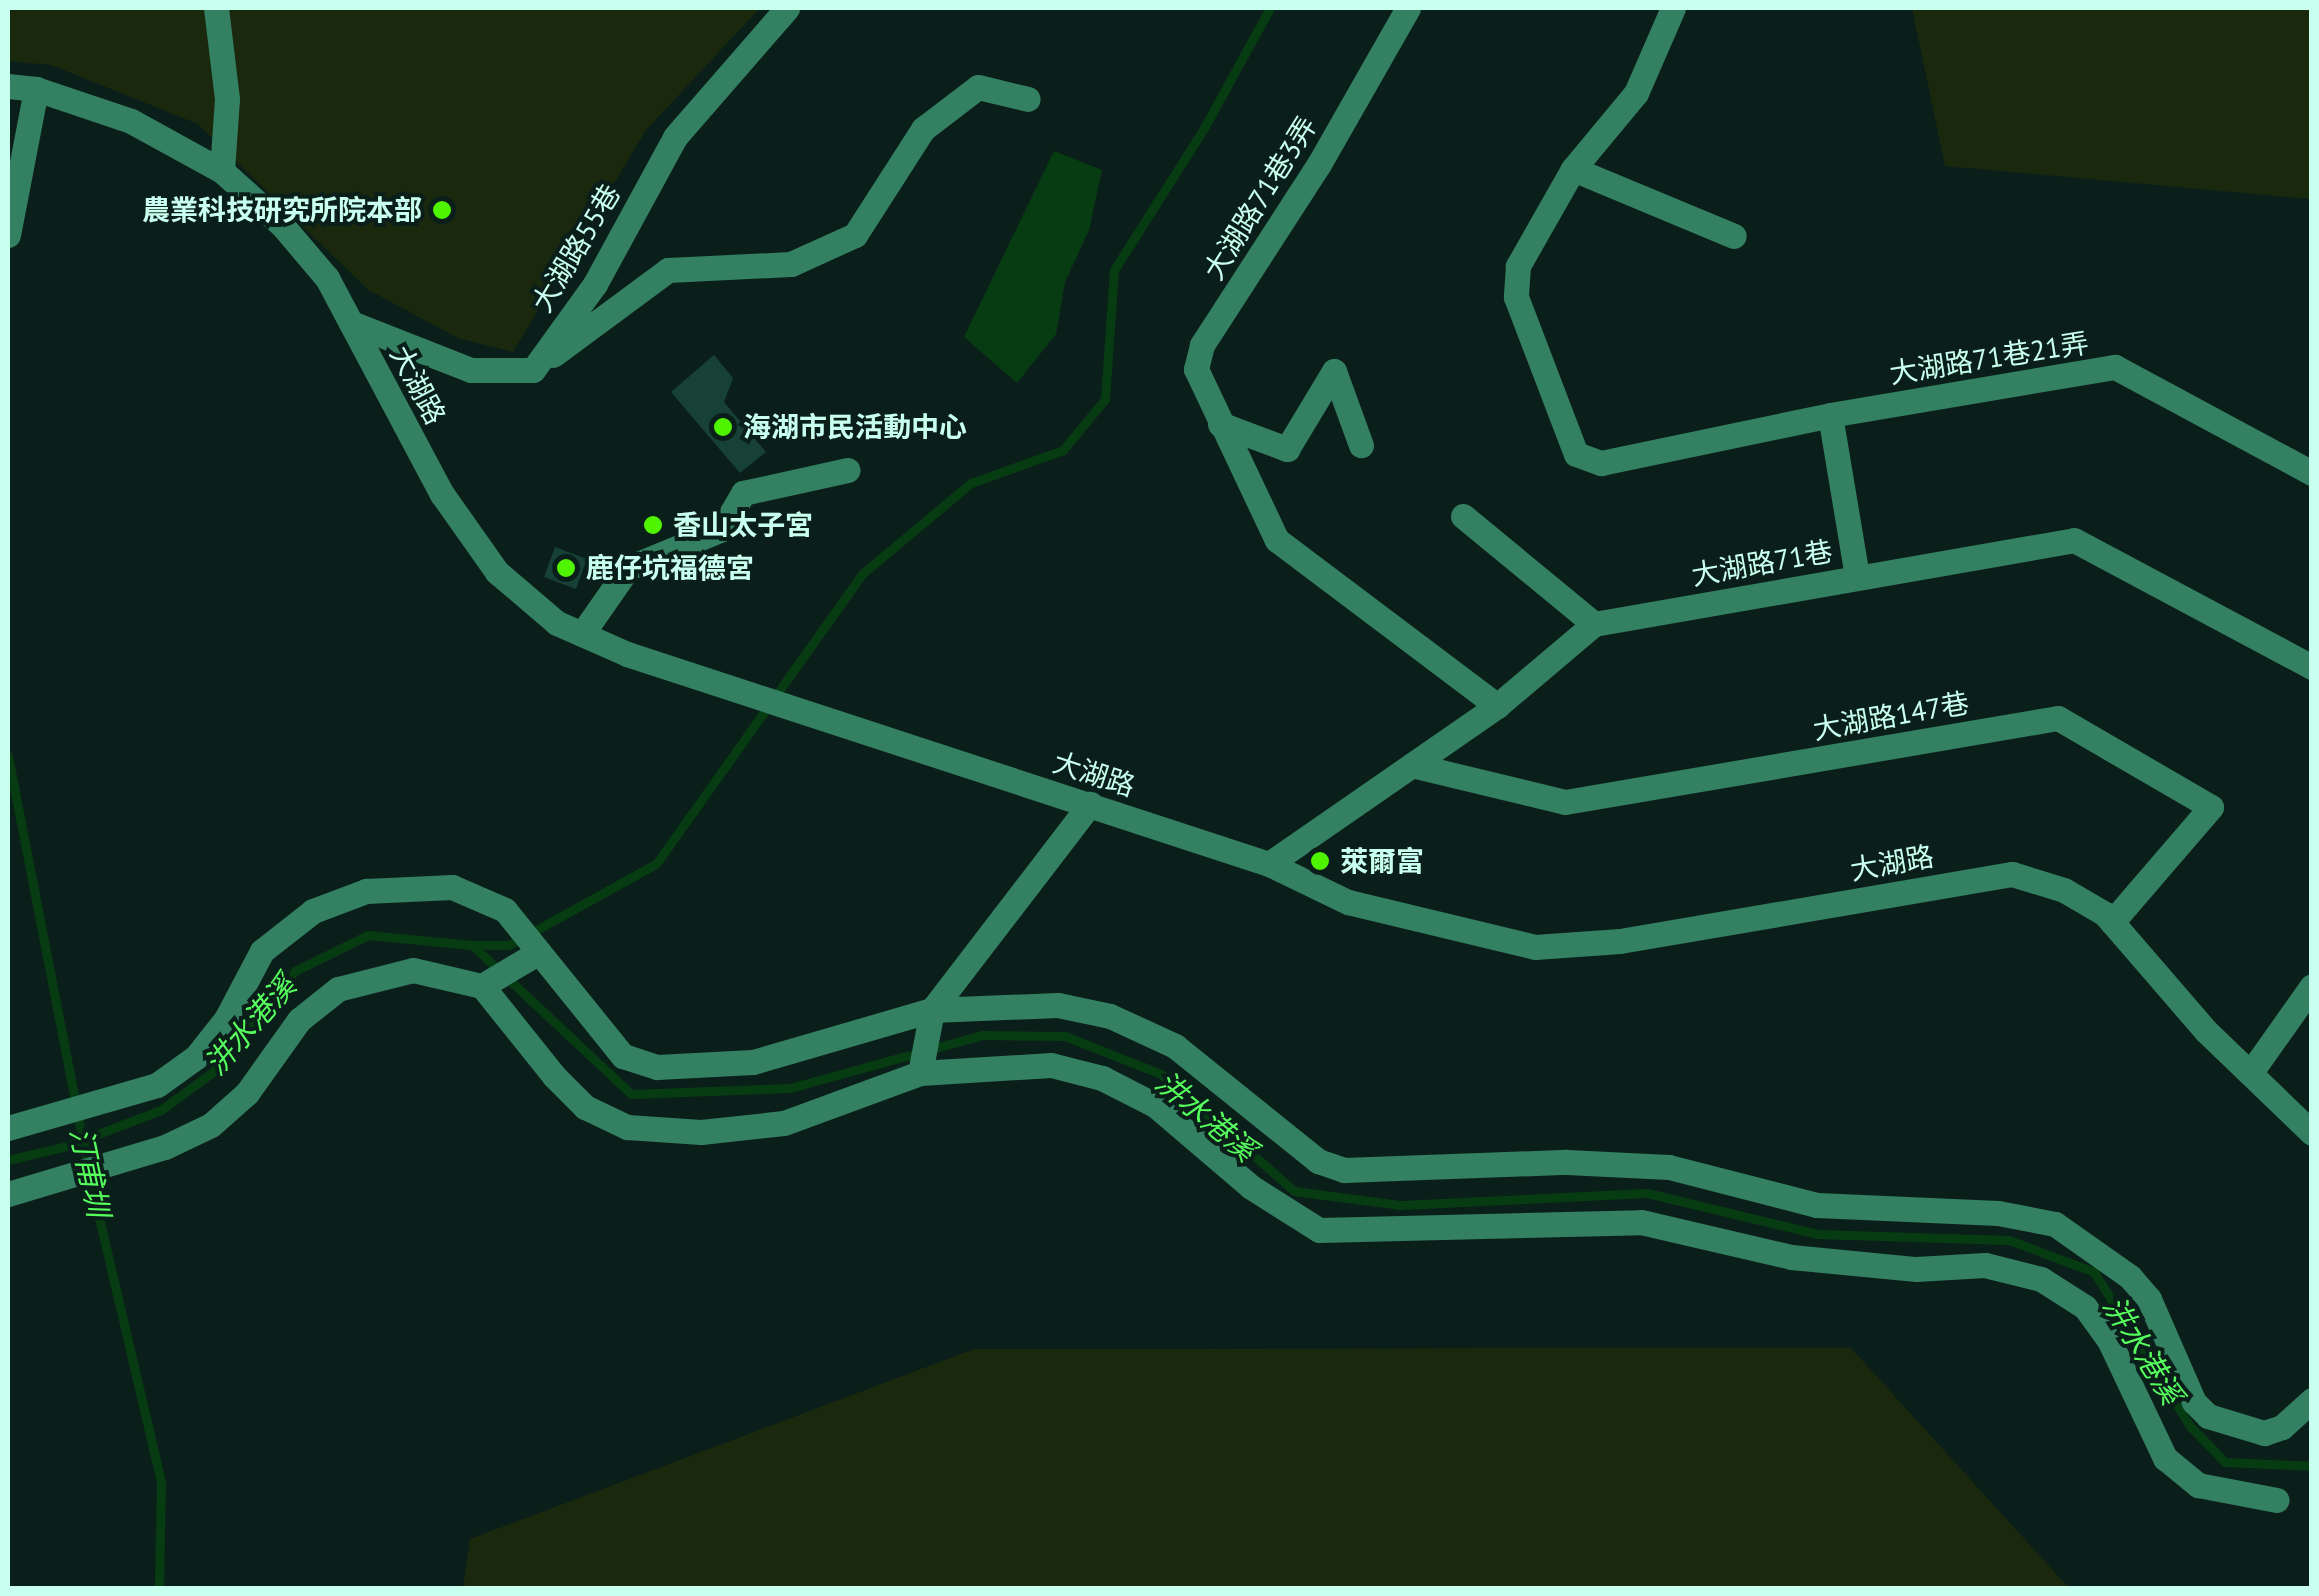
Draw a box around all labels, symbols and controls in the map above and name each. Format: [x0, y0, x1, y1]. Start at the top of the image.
street label: 大湖路71巷3弄 [1197, 110, 1323, 286]
street label: 大湖路55巷 [525, 178, 627, 318]
place label: 農業科技研究所院本部 [142, 193, 422, 227]
marker: 農業科技研究所院本部 [431, 199, 453, 221]
street label: 大湖路71巷21弄 [1887, 326, 2091, 390]
street label: 大湖路 [383, 340, 453, 430]
place label: 海湖市民活動中心 [743, 410, 967, 444]
marker: 海湖市民活動中心 [712, 416, 734, 438]
place label: 香山太子宮 [673, 508, 813, 542]
marker: 香山太子宮 [642, 514, 664, 536]
street label: 大湖路71巷 [1689, 534, 1835, 592]
place label: 鹿仔坑福德宮 [586, 551, 754, 585]
marker: 鹿仔坑福德宮 [555, 557, 577, 579]
street label: 大湖路147巷 [1810, 686, 1972, 746]
street label: 大湖路 [1049, 745, 1139, 803]
street label: 大湖路 [1848, 839, 1936, 887]
place label: 萊爾富 [1340, 844, 1424, 878]
marker: 萊爾富 [1309, 850, 1331, 872]
water label: 汫水港溪 [197, 968, 303, 1082]
water label: 汫水港溪 [1148, 1064, 1264, 1168]
water label: 汀甫圳 [63, 1124, 117, 1220]
water label: 汫水港溪 [2096, 1290, 2190, 1410]

